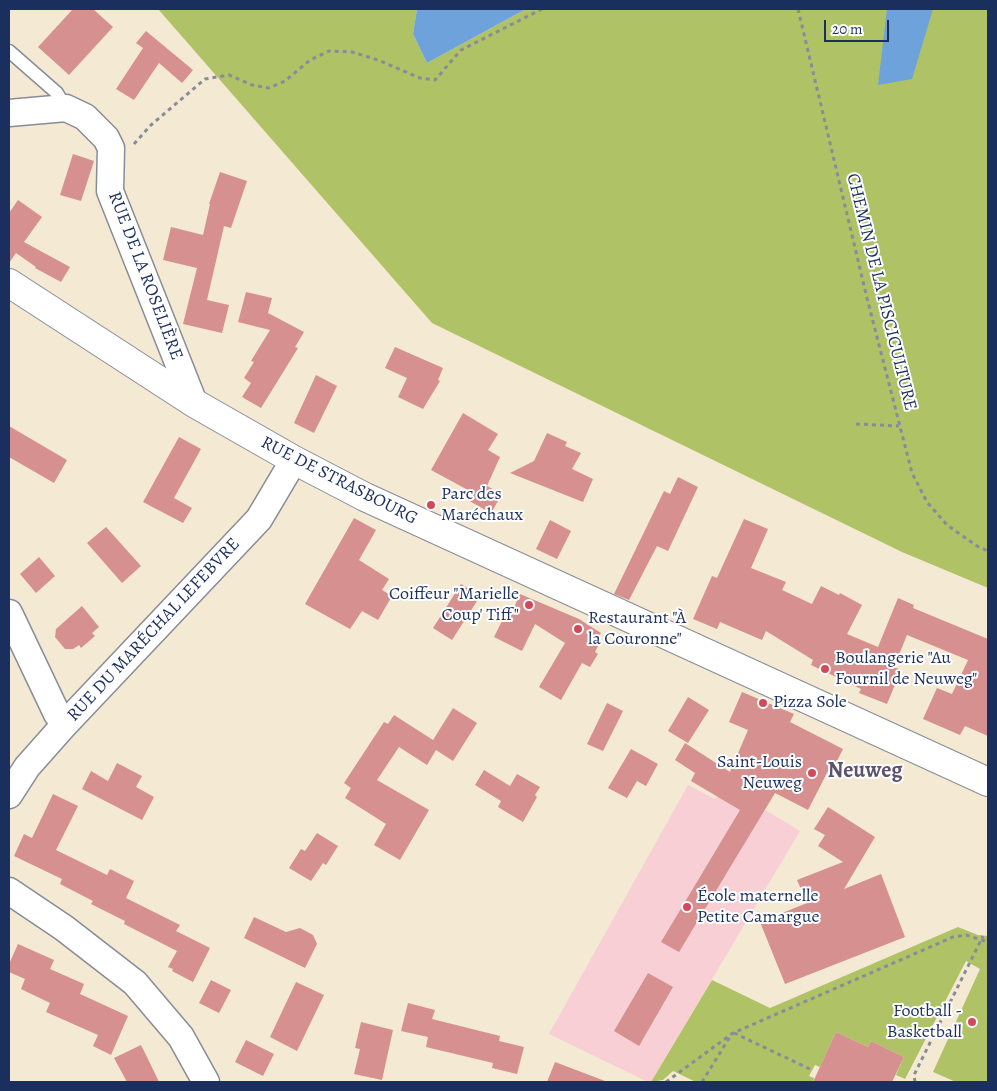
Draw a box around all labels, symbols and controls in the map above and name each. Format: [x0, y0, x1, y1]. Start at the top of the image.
scale bar [827, 10, 892, 42]
text: 20 m [832, 19, 863, 39]
street label: CHEMIN DE LA PISCICULTURE [841, 171, 921, 413]
street label: RUE DE LA ROSELIÈRE [103, 189, 187, 363]
street label: RUE DE STRASBOURG [257, 432, 421, 530]
place label: Parc des Maréchaux [441, 484, 523, 526]
marker: Parc des Maréchaux [425, 499, 437, 511]
street label: RUE DU MARÉCHAL LEFEBVRE [63, 534, 245, 726]
place label: Coiffeur "Marielle Coup' Tiff" [389, 584, 519, 626]
marker: Coiffeur "Marielle Coup' Tiff" [523, 599, 535, 611]
place label: Restaurant "À la Couronne" [588, 608, 686, 650]
marker: Restaurant "À la Couronne" [572, 623, 584, 635]
place label: Boulangerie "Au Fournil de Neuweg" [835, 648, 977, 691]
marker: Boulangerie "Au Fournil de Neuweg" [819, 663, 831, 675]
place label: Pizza Sole [773, 692, 847, 714]
marker: Pizza Sole [757, 697, 769, 709]
place label: Saint-Louis Neuweg [717, 752, 802, 794]
district label: Neuweg [828, 759, 902, 785]
marker: Saint-Louis Neuweg [806, 767, 818, 779]
place label: École maternelle Petite Camargue [697, 886, 819, 929]
marker: École maternelle Petite Camargue [681, 901, 693, 913]
place label: Football - Basketball [887, 1001, 962, 1044]
marker: Football - Basketball [966, 1016, 978, 1028]

